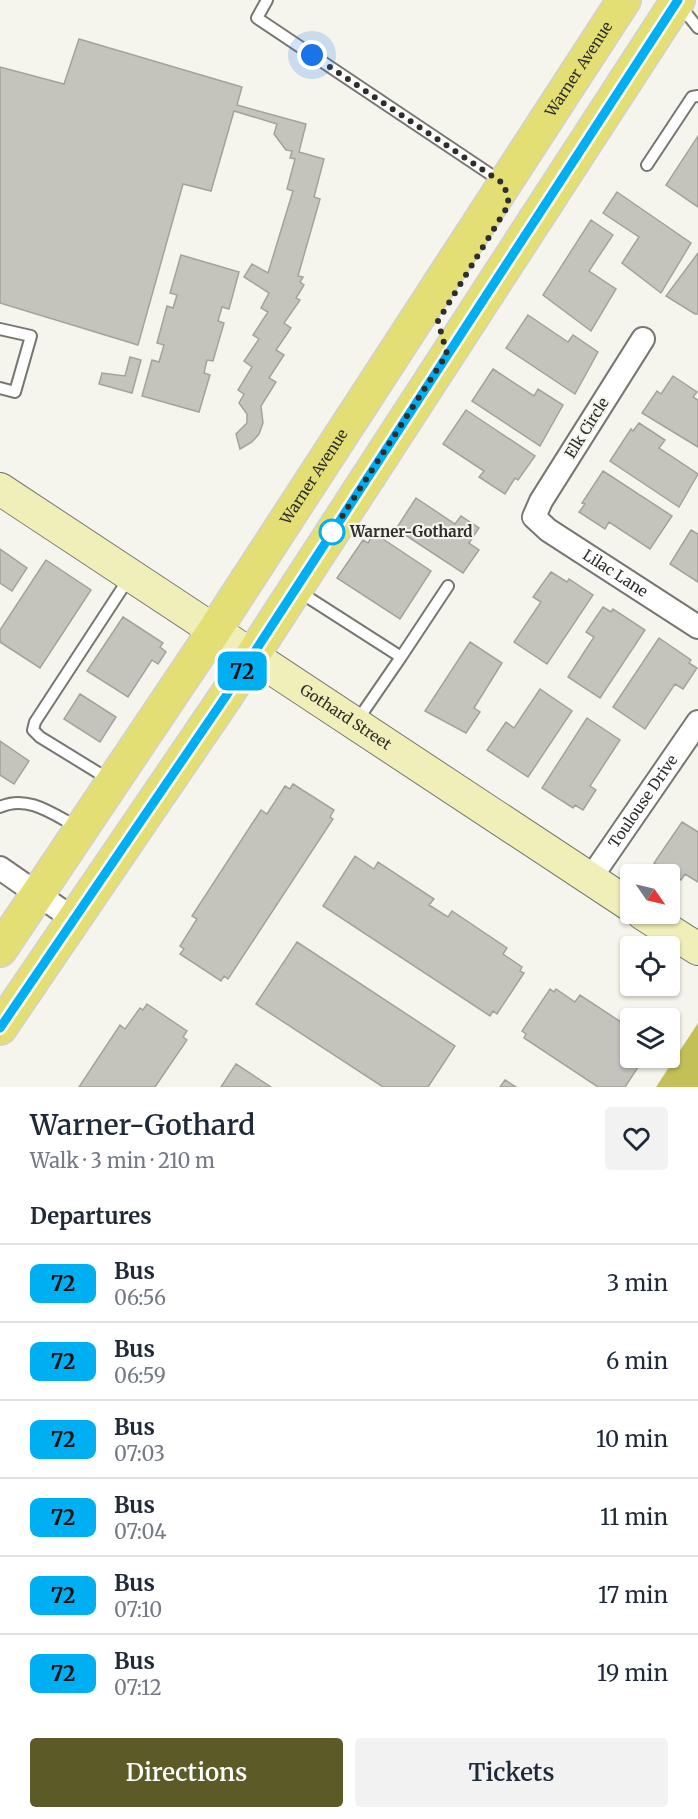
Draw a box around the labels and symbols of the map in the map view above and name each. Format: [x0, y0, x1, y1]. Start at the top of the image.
street label: Warner Avenue [540, 18, 617, 121]
your location [297, 40, 327, 70]
street label: Elk Circle [560, 394, 613, 462]
street label: Warner Avenue [275, 425, 352, 529]
marker: Warner-Gothard [319, 519, 345, 545]
place label: Warner-Gothard [349, 522, 473, 541]
street label: Lilac Lane [579, 545, 652, 601]
line badge: 72 [215, 652, 269, 690]
street label: Gothard Street [296, 680, 395, 754]
street label: Toulouse Drive [604, 751, 682, 851]
north arrow [620, 864, 680, 924]

